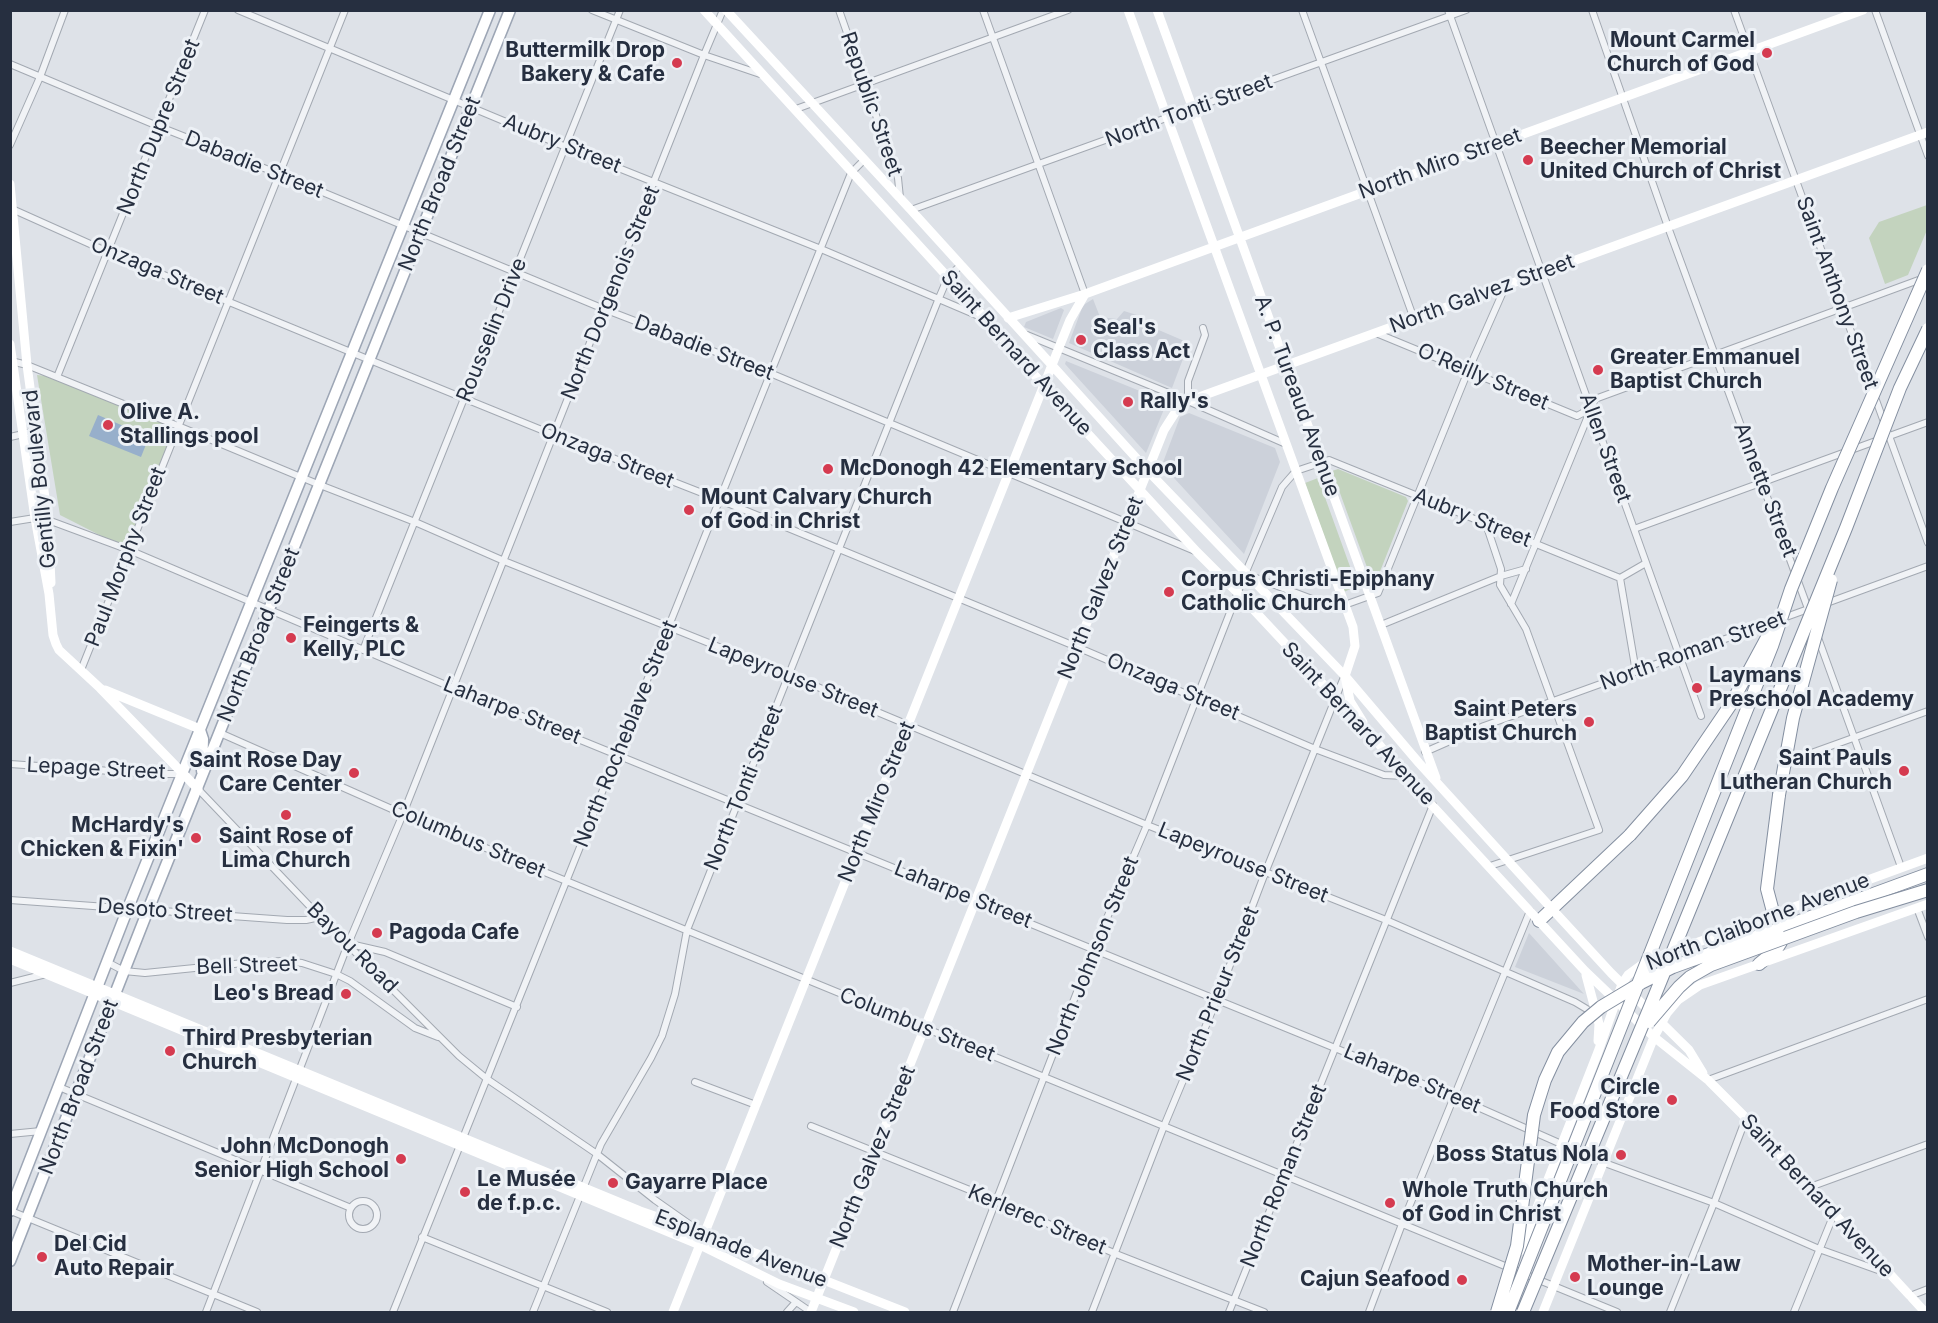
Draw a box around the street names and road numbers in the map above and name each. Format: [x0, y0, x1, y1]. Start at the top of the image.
street label: Republic Street [835, 29, 907, 179]
street label: North Dupre Street [112, 35, 206, 219]
street label: North Tonti Street [1102, 69, 1276, 153]
street label: North Broad Street [394, 93, 486, 275]
street label: Aubry Street [499, 109, 625, 179]
street label: North Miro Street [1355, 123, 1525, 205]
street label: Dabadie Street [181, 126, 327, 204]
street label: North Dorgenois Street [556, 182, 666, 404]
street label: Saint Anthony Street [1790, 193, 1884, 393]
street label: Onzaga Street [87, 232, 227, 310]
street label: North Galvez Street [1386, 249, 1578, 339]
street label: Rousselin Drive [452, 254, 532, 406]
street label: Saint Bernard Avenue [935, 265, 1097, 441]
street label: A. P. Tureaud Avenue [1249, 292, 1345, 500]
street label: Dabadie Street [631, 310, 777, 386]
street label: O'Reilly Street [1414, 338, 1552, 416]
street label: Gentilly Boulevard [18, 388, 62, 570]
street label: Allen Street [1574, 390, 1636, 506]
street label: Onzaga Street [537, 418, 677, 494]
street label: Annette Street [1728, 419, 1802, 561]
street label: Paul Morphy Street [80, 464, 172, 650]
street label: Aubry Street [1409, 483, 1535, 553]
street label: North Galvez Street [1053, 493, 1149, 683]
street label: North Broad Street [213, 544, 305, 726]
street label: North Roman Street [1597, 606, 1789, 696]
street label: North Rocheblave Street [569, 617, 683, 851]
street label: Lapeyrouse Street [704, 632, 882, 724]
street label: Saint Bernard Avenue [1276, 637, 1440, 811]
street label: Onzaga Street [1103, 648, 1243, 726]
street label: Laharpe Street [439, 672, 585, 750]
street label: North Tonti Street [699, 702, 789, 874]
street label: North Miro Street [833, 718, 921, 886]
street label: Lepage Street [26, 753, 166, 785]
street label: Columbus Street [387, 796, 549, 884]
street label: Lapeyrouse Street [1154, 817, 1332, 909]
street label: North Johnson Street [1042, 853, 1144, 1059]
street label: Laharpe Street [890, 856, 1036, 934]
street label: North Claiborne Avenue [1643, 868, 1873, 976]
street label: Desoto Street [97, 894, 233, 928]
street label: Bayou Road [301, 897, 403, 999]
street label: North Prieur Street [1171, 903, 1265, 1085]
street label: Bell Street [196, 952, 298, 980]
street label: Columbus Street [836, 982, 998, 1068]
street label: North Broad Street [34, 996, 124, 1178]
street label: Laharpe Street [1340, 1039, 1484, 1119]
street label: North Galvez Street [825, 1062, 921, 1252]
street label: North Roman Street [1236, 1081, 1332, 1271]
street label: Saint Bernard Avenue [1735, 1109, 1899, 1283]
street label: Kerlerec Street [964, 1179, 1110, 1261]
street label: Esplanade Avenue [651, 1205, 831, 1293]

